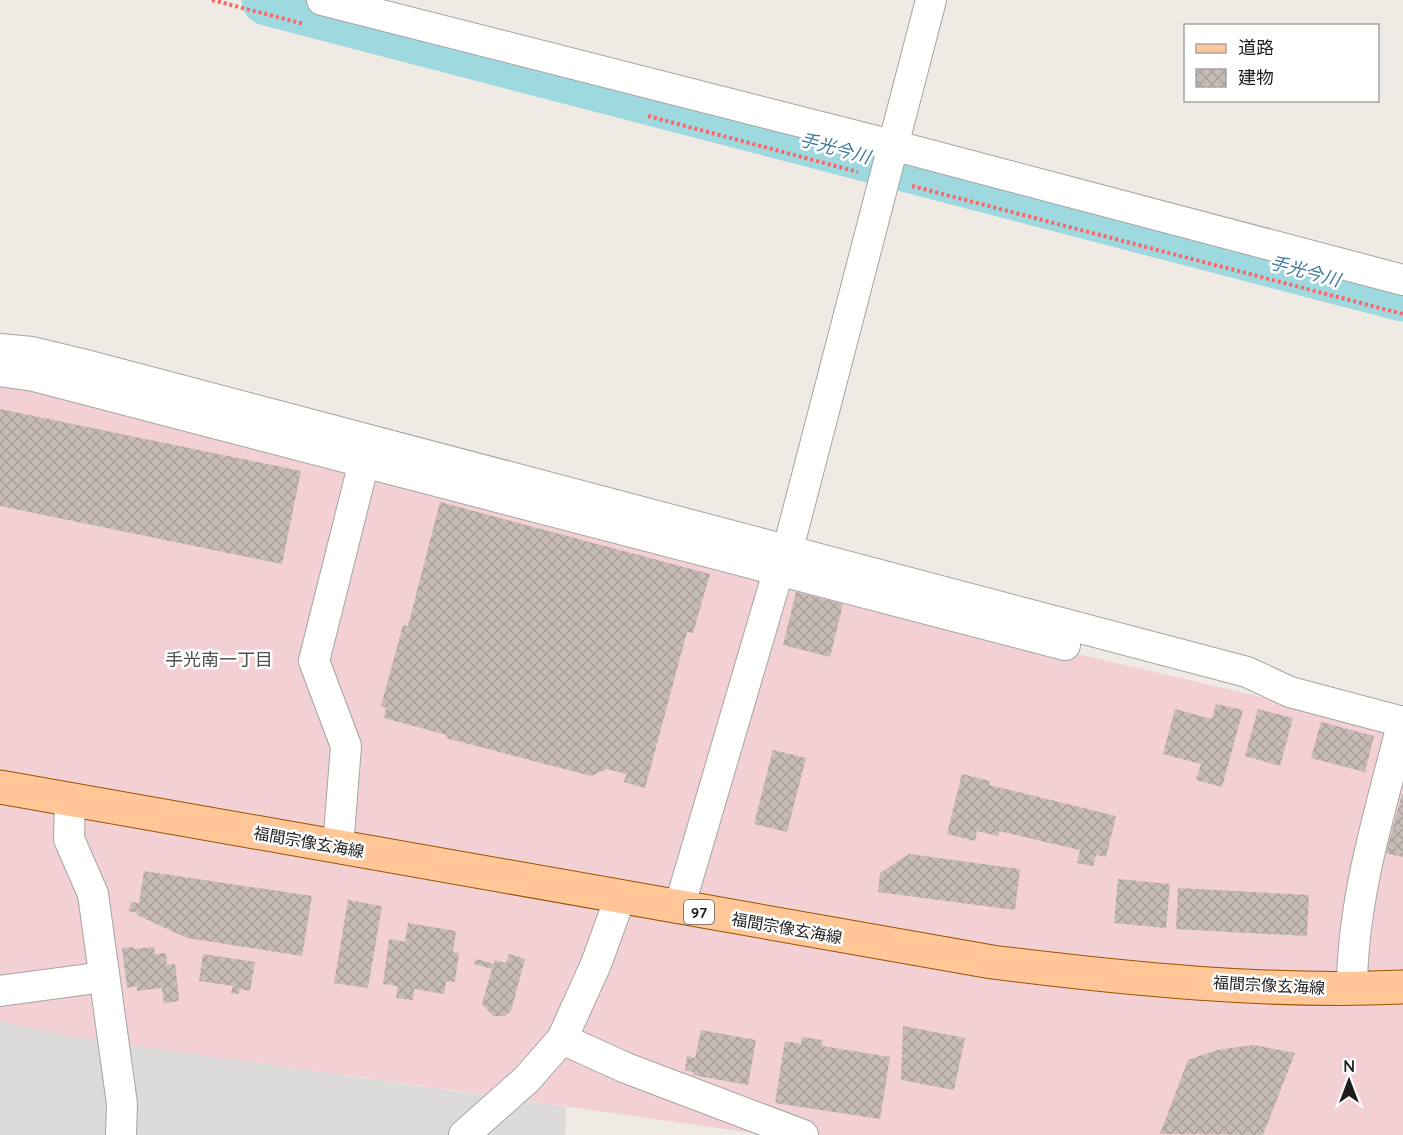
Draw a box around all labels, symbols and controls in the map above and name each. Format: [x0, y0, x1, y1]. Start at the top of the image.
legend [1184, 24, 1379, 102]
text: 道路 [1238, 36, 1274, 59]
text: 建物 [1238, 66, 1274, 89]
water label: 手光今川 [797, 128, 875, 169]
water label: 手光今川 [1267, 251, 1345, 292]
district label: 手光南一丁目 [165, 648, 273, 671]
street label: 福間宗像玄海線 [252, 822, 366, 862]
road number: 97 [684, 900, 714, 924]
street label: 福間宗像玄海線 [730, 908, 844, 948]
street label: 福間宗像玄海線 [1213, 972, 1325, 998]
north arrow [1319, 1051, 1379, 1111]
text: N [1343, 1056, 1355, 1076]

